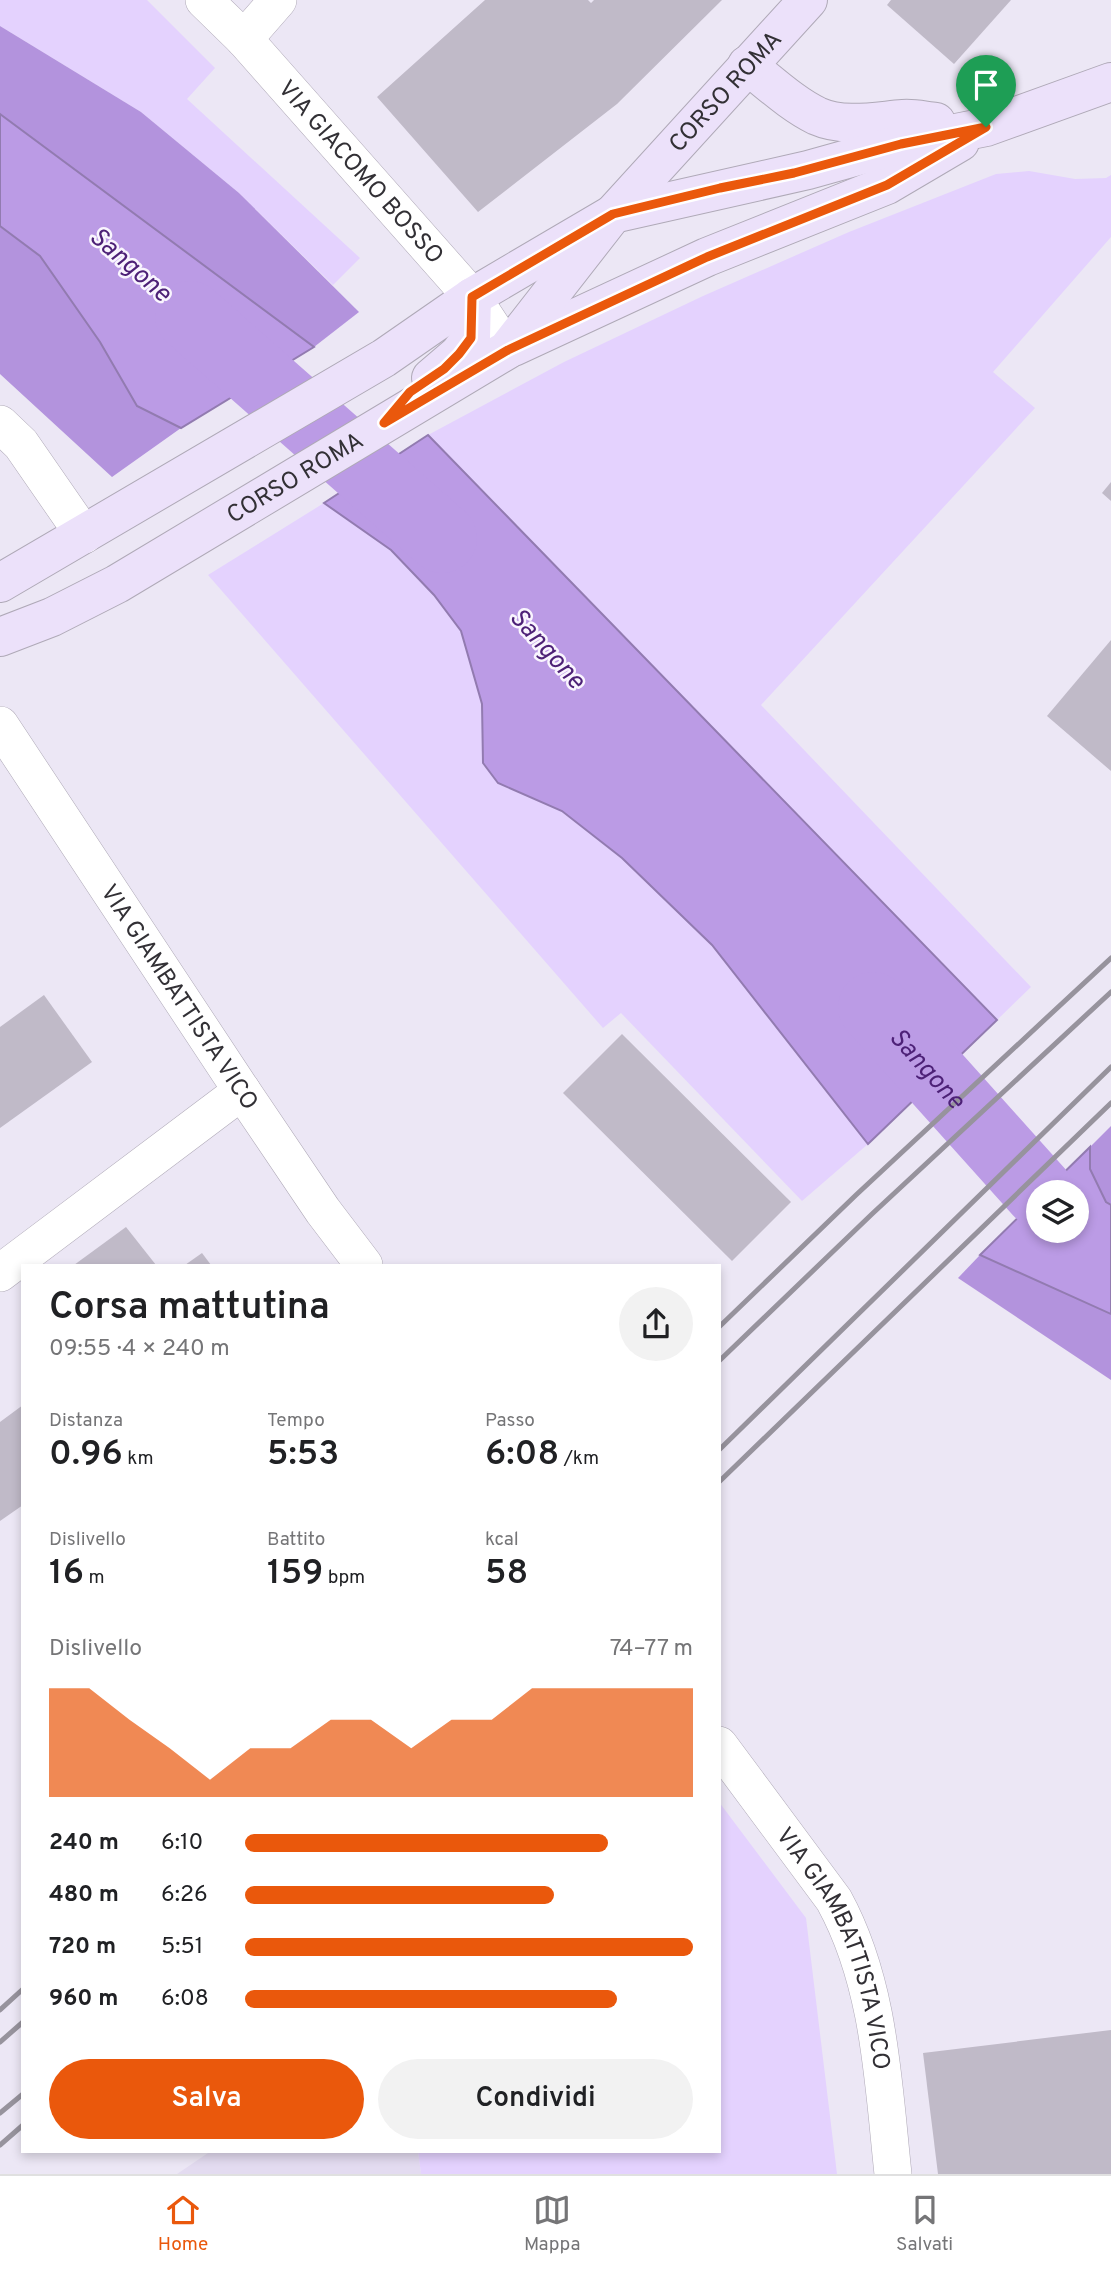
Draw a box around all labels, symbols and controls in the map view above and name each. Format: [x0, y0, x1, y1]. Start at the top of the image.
street label: CORSO ROMA [663, 25, 789, 160]
pin [956, 55, 1016, 127]
icon: arrive [967, 66, 1005, 104]
street label: VIA GIACOMO BOSSO [271, 75, 449, 271]
water label: Sangone [81, 221, 178, 311]
street label: CORSO ROMA [222, 426, 370, 532]
water label: Sangone [501, 602, 592, 698]
street label: VIA GIAMBATTISTA VICO [93, 879, 264, 1117]
water label: Sangone [881, 1022, 971, 1118]
map controls [1026, 1180, 1089, 1243]
button: layers [1026, 1180, 1089, 1243]
text: Corsa mattutina [49, 1284, 330, 1333]
button: share [619, 1287, 693, 1361]
text: 09:55 · 4 × 240 m [49, 1335, 230, 1364]
text: Distanza [49, 1409, 123, 1433]
text: Tempo [267, 1409, 325, 1433]
text: Passo [485, 1409, 535, 1433]
text: 0.96 [49, 1433, 123, 1477]
text: 5:53 [267, 1433, 339, 1477]
text: 6:08 [485, 1433, 559, 1477]
text: km [123, 1447, 154, 1471]
text: /km [559, 1447, 599, 1471]
text: Dislivello [49, 1528, 126, 1552]
text: Battito [267, 1528, 325, 1552]
text: kcal [485, 1528, 519, 1552]
text: 16 [49, 1552, 84, 1596]
text: 159 [267, 1552, 323, 1596]
text: 58 [485, 1552, 528, 1596]
text: m [84, 1566, 105, 1590]
text: bpm [323, 1566, 365, 1590]
text: Dislivello [49, 1635, 142, 1664]
text: 74–77 m [610, 1635, 693, 1664]
street label: VIA GIAMBATTISTA VICO [768, 1822, 895, 2072]
text: 240 m [49, 1829, 119, 1858]
text: 6:10 [161, 1829, 203, 1858]
text: 480 m [49, 1881, 119, 1910]
text: 6:26 [161, 1881, 208, 1910]
text: 720 m [49, 1933, 116, 1962]
text: 5:51 [161, 1933, 203, 1962]
text: 960 m [49, 1985, 118, 2014]
text: 6:08 [161, 1985, 209, 2014]
button: Salva [49, 2059, 364, 2139]
button: Condividi [378, 2059, 693, 2139]
tab: Home [158, 2191, 208, 2257]
tab: Mappa [524, 2191, 580, 2257]
tab: Salvati [896, 2191, 953, 2257]

